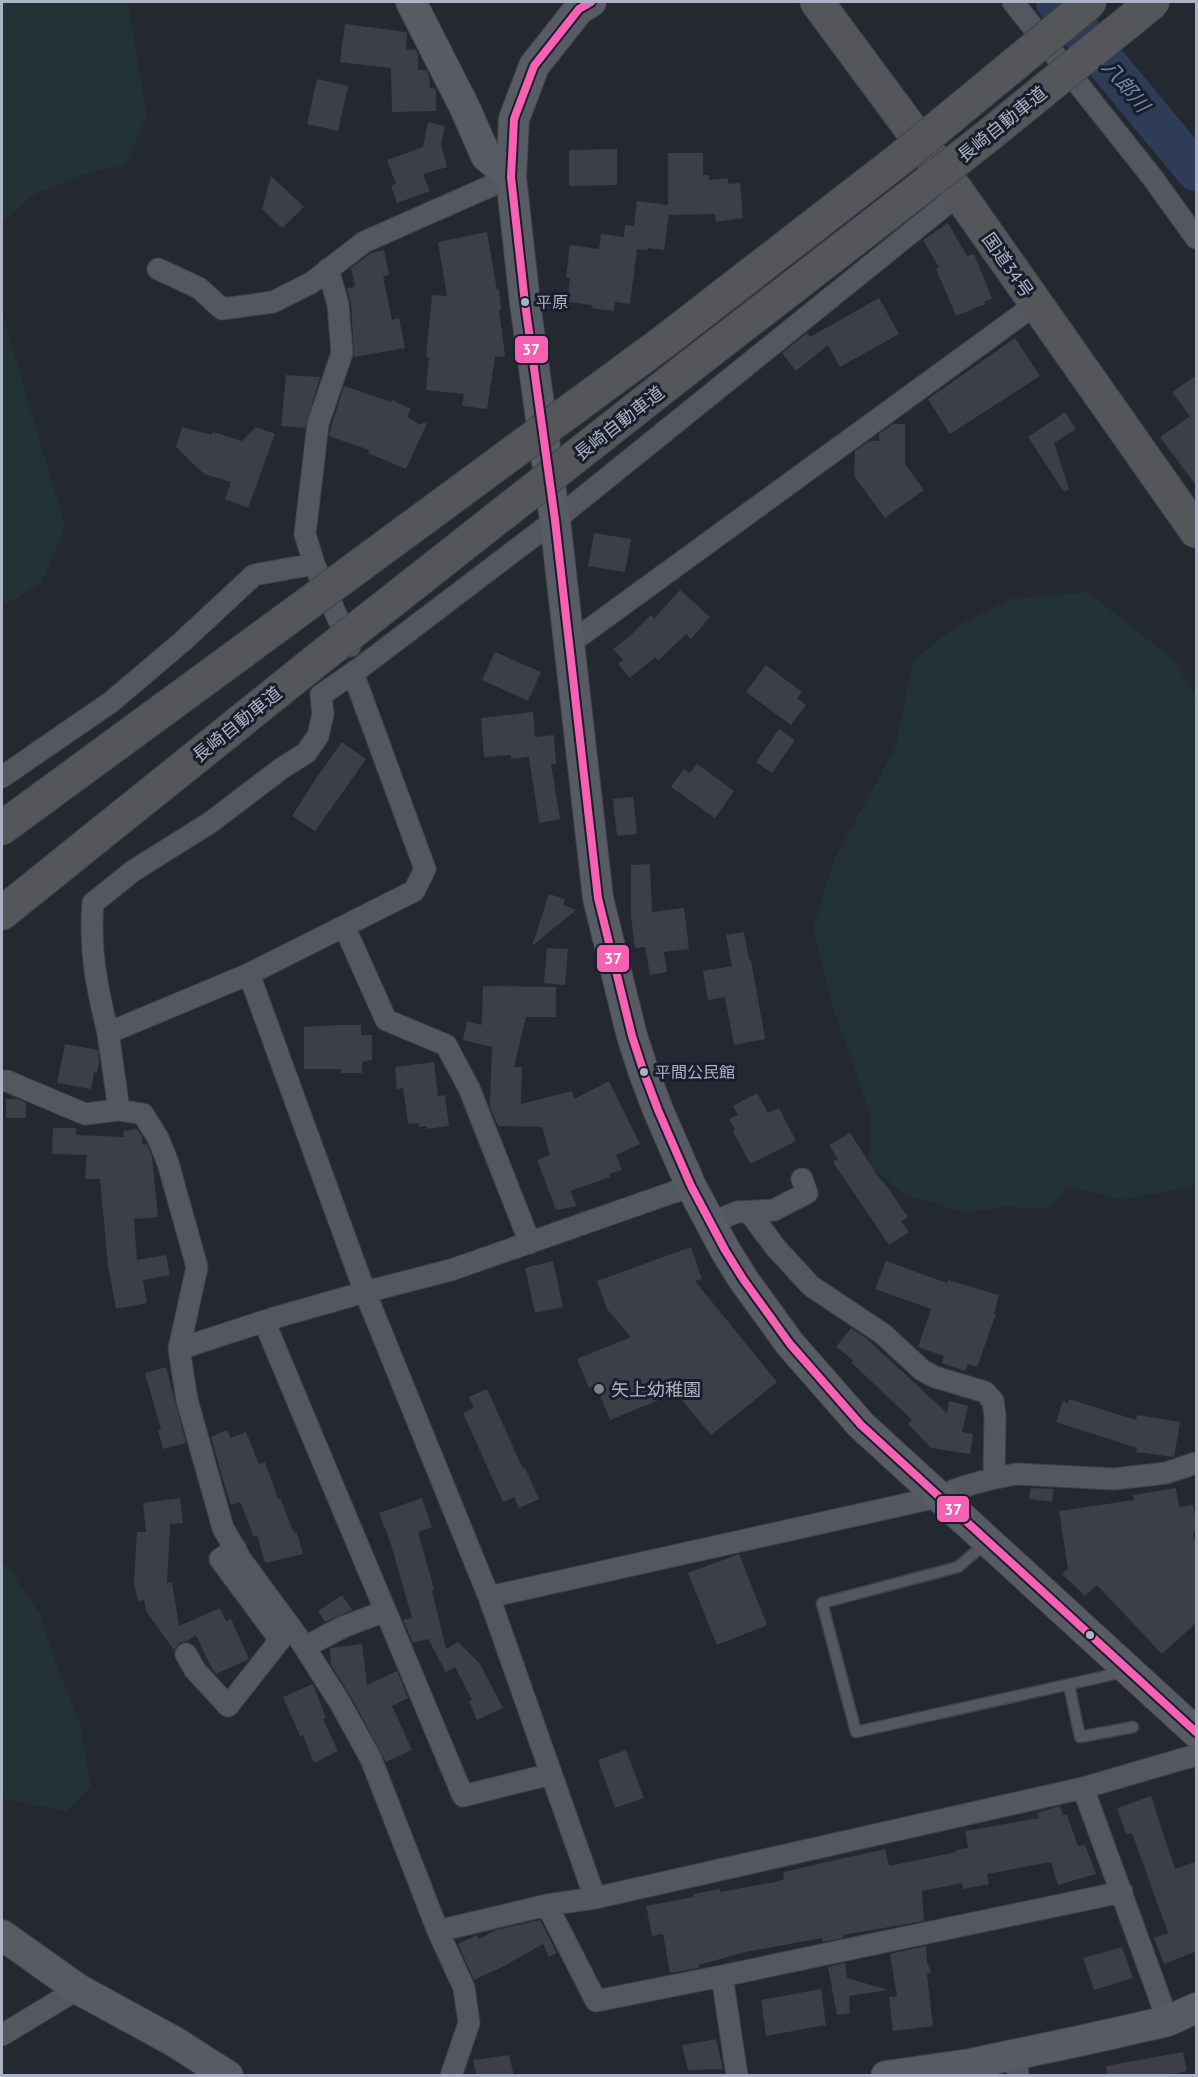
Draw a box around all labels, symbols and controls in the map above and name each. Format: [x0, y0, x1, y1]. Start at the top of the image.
water label: 八郎川 [1097, 55, 1157, 119]
street label: 長崎自動車道 [953, 81, 1051, 167]
street label: 国道34号 [977, 228, 1039, 302]
place label: 平原 [536, 292, 568, 312]
marker: 平原 [519, 296, 531, 308]
line badge: 37 [514, 335, 549, 364]
text: 37 [522, 339, 540, 359]
street label: 長崎自動車道 [569, 381, 669, 465]
street label: 長崎自動車道 [188, 681, 286, 767]
line badge: 37 [596, 944, 630, 973]
text: 37 [604, 948, 622, 968]
place label: 平間公民館 [655, 1062, 735, 1082]
marker: 平間公民館 [638, 1066, 650, 1078]
place label: 矢上幼稚園 [611, 1378, 701, 1401]
marker: 矢上幼稚園 [592, 1382, 606, 1396]
line badge: 37 [936, 1495, 970, 1523]
text: 37 [944, 1499, 962, 1519]
unlabelled marker [1084, 1629, 1096, 1641]

